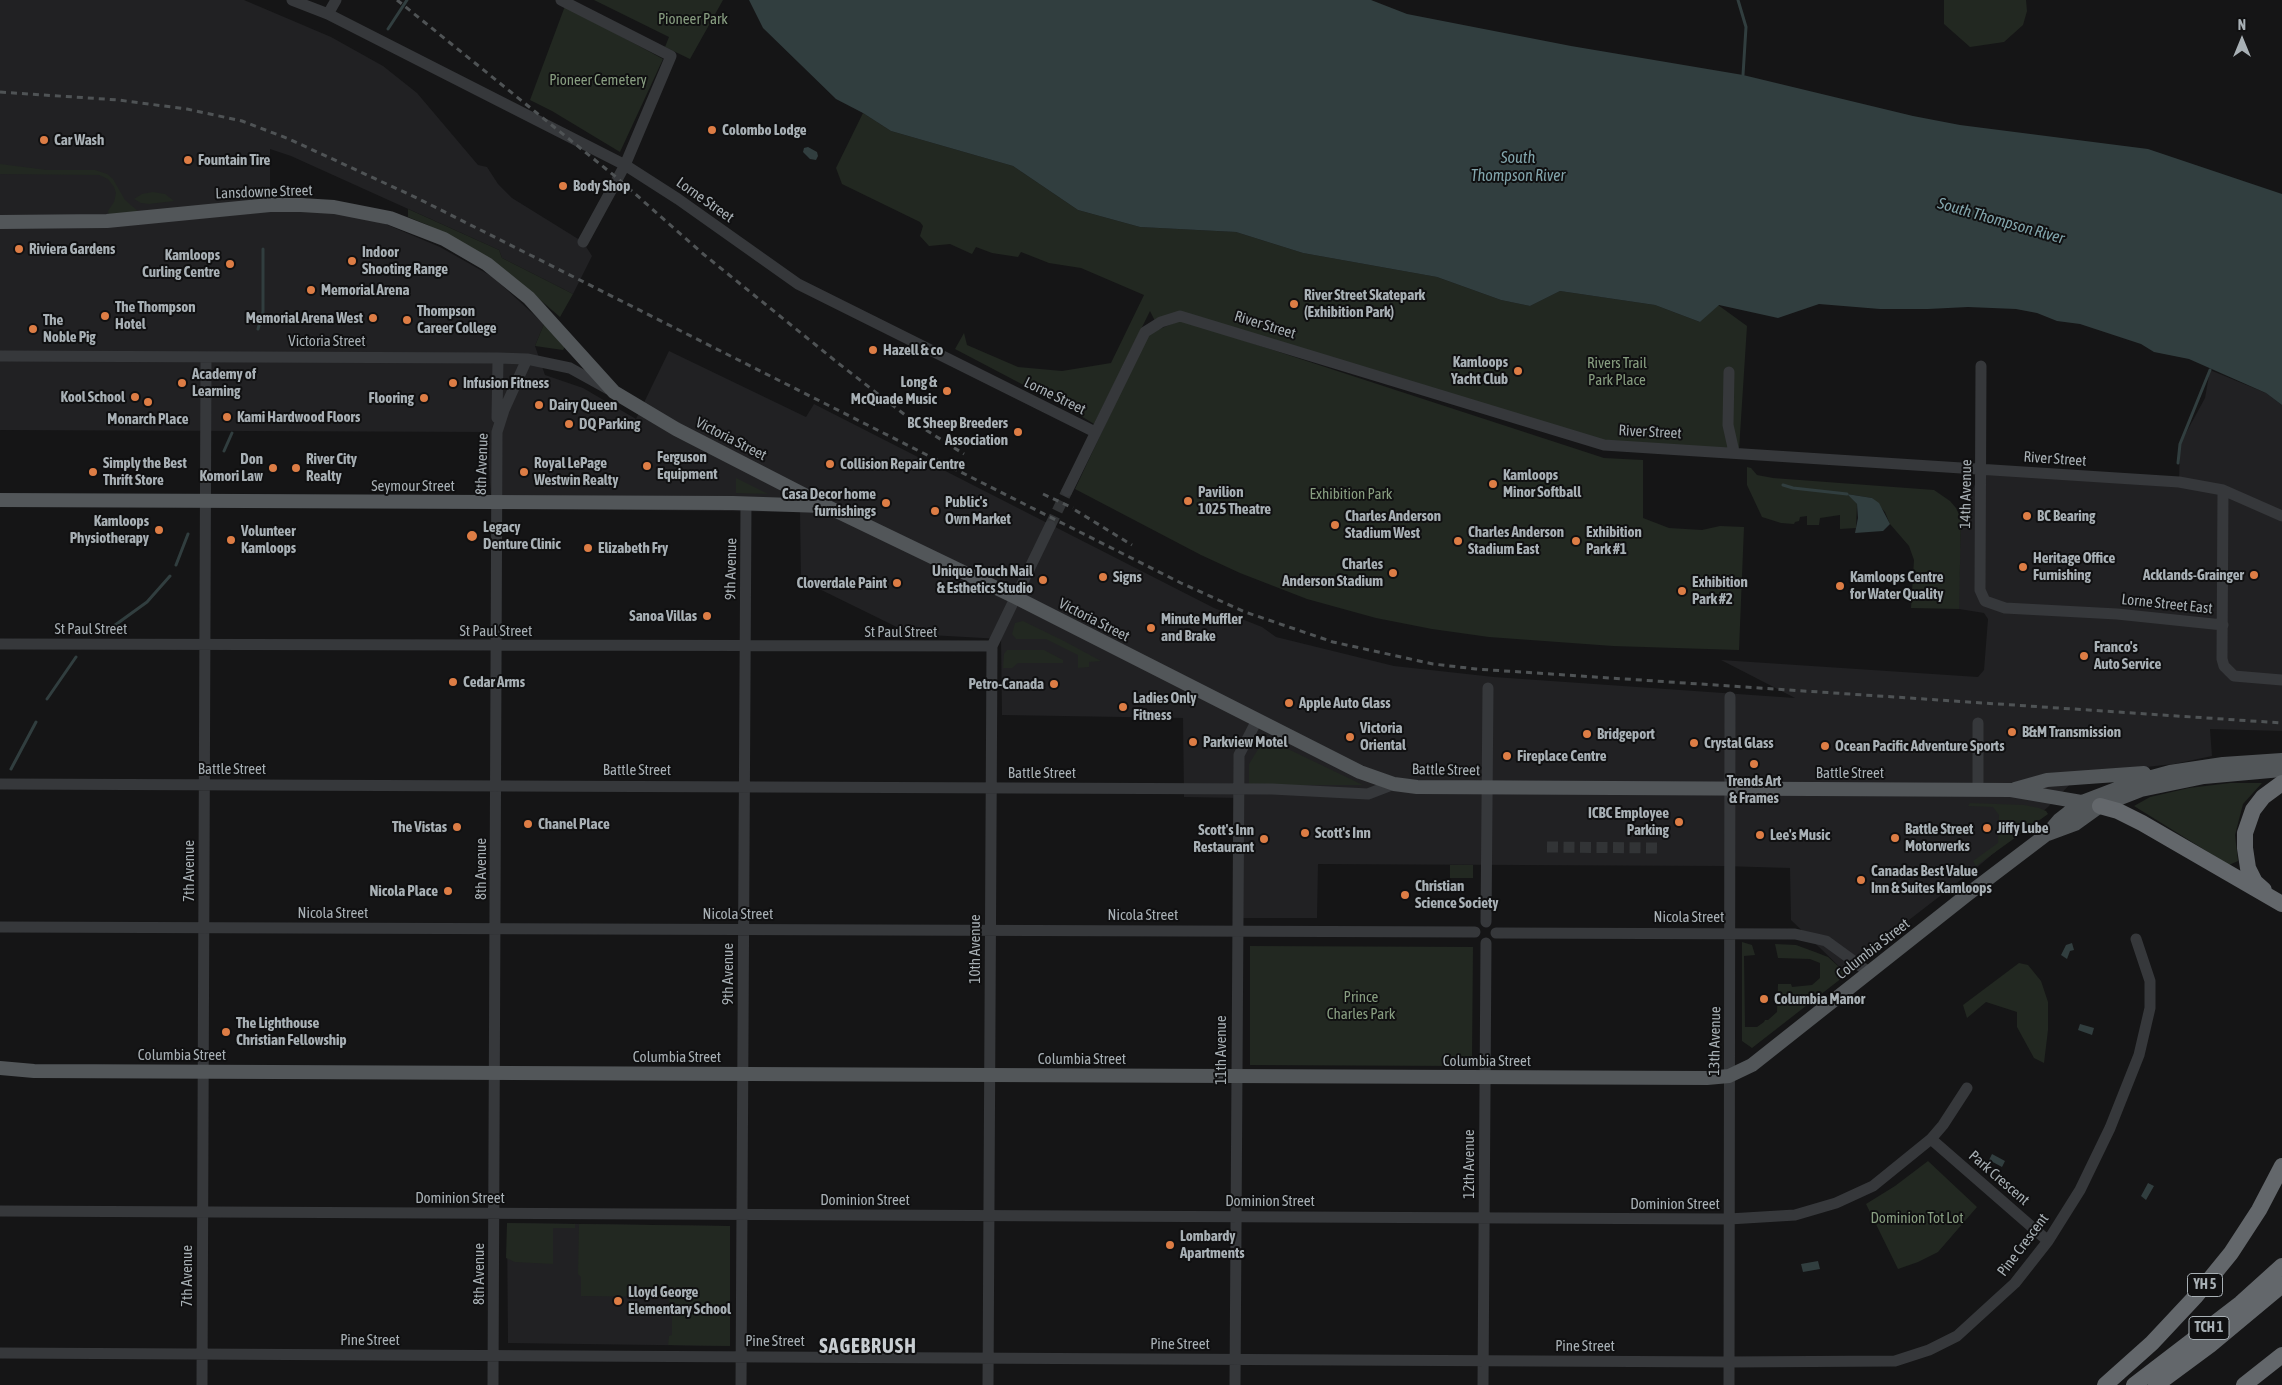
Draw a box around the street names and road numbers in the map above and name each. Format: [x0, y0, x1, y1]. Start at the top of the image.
street label: Lorne Street [673, 174, 737, 226]
street label: Lansdowne Street [215, 181, 313, 203]
street label: River Street [1232, 307, 1298, 343]
street label: Victoria Street [288, 332, 366, 350]
street label: Lorne Street [1021, 373, 1089, 419]
street label: Victoria Street [692, 413, 770, 465]
street label: River Street [1618, 421, 1682, 443]
street label: 8th Avenue [472, 433, 492, 495]
street label: River Street [2023, 448, 2087, 470]
street label: 14th Avenue [1956, 459, 1976, 529]
street label: Seymour Street [371, 477, 455, 495]
street label: 9th Avenue [721, 538, 741, 600]
street label: Lorne Street East [2121, 590, 2213, 618]
street label: Victoria Street [1055, 594, 1133, 646]
street label: St Paul Street [55, 620, 127, 638]
street label: St Paul Street [460, 622, 532, 640]
street label: St Paul Street [865, 623, 937, 641]
street label: Battle Street [198, 760, 266, 778]
street label: Battle Street [1412, 760, 1480, 780]
street label: Battle Street [603, 761, 671, 779]
street label: Battle Street [1008, 764, 1076, 782]
street label: Battle Street [1816, 764, 1884, 782]
street label: 8th Avenue [472, 838, 490, 900]
street label: 7th Avenue [180, 840, 198, 902]
street label: Nicola Street [298, 904, 368, 922]
street label: Nicola Street [703, 905, 773, 923]
street label: Nicola Street [1108, 906, 1178, 924]
street label: Nicola Street [1654, 908, 1724, 926]
street label: 10th Avenue [966, 914, 984, 984]
street label: Columbia Street [1833, 915, 1913, 983]
street label: 9th Avenue [719, 943, 737, 1005]
street label: 13th Avenue [1705, 1006, 1725, 1076]
street label: 11th Avenue [1212, 1015, 1230, 1085]
street label: Columbia Street [138, 1046, 226, 1064]
street label: Columbia Street [633, 1048, 721, 1066]
street label: Columbia Street [1038, 1050, 1126, 1068]
street label: Columbia Street [1443, 1052, 1531, 1070]
street label: 12th Avenue [1460, 1129, 1478, 1199]
street label: Park Crescent [1965, 1147, 2033, 1209]
street label: Dominion Street [415, 1189, 505, 1207]
street label: Dominion Street [820, 1191, 910, 1209]
street label: Dominion Street [1225, 1192, 1315, 1210]
street label: Dominion Street [1630, 1195, 1720, 1213]
street label: Pine Crescent [1994, 1210, 2052, 1280]
street label: 8th Avenue [470, 1243, 488, 1305]
street label: 7th Avenue [178, 1245, 196, 1307]
road number: YH 5 [2188, 1274, 2222, 1296]
road number: TCH 1 [2189, 1316, 2229, 1340]
street label: Pine Street [340, 1331, 400, 1349]
street label: Pine Street [745, 1332, 805, 1350]
street label: Pine Street [1150, 1335, 1210, 1353]
street label: Pine Street [1555, 1337, 1615, 1355]

